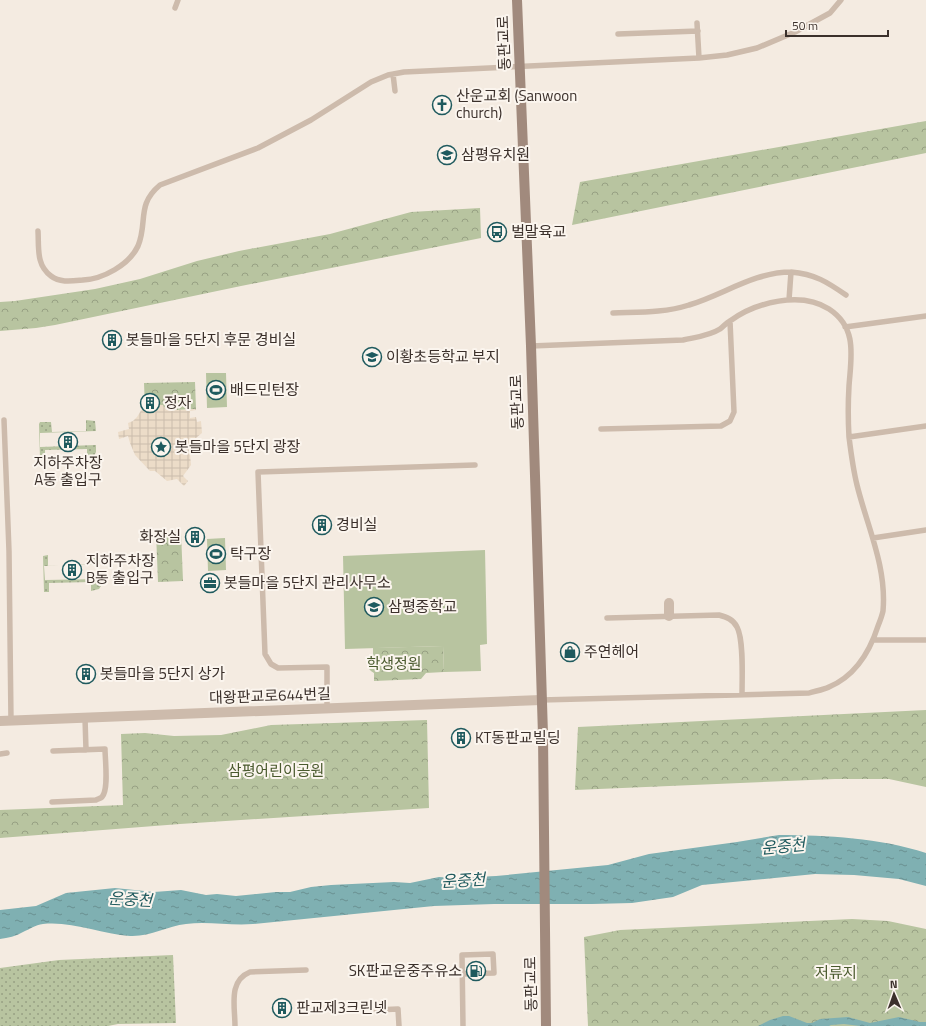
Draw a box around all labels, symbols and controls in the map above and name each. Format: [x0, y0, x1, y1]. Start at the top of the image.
scale bar [786, 12, 888, 38]
street label: 동판교로 [491, 15, 516, 71]
text: 50 m [792, 16, 818, 35]
place label: 산운교회 (Sanwoon church) [456, 84, 577, 124]
church icon: 산운교회 (Sanwoon church) [431, 94, 453, 116]
place label: 삼평유치원 [461, 143, 530, 166]
school or university icon: 삼평유치원 [436, 144, 458, 166]
place label: 벌말육교 [511, 220, 566, 243]
bus stop icon: 벌말육교 [486, 221, 508, 243]
place label: 봇들마을 5단지 후문 경비실 [126, 328, 296, 351]
building icon: 봇들마을 5단지 후문 경비실 [101, 329, 123, 351]
place label: 이황초등학교 부지 [386, 345, 500, 368]
school or university icon: 이황초등학교 부지 [361, 346, 383, 368]
street label: 동판교로 [504, 374, 529, 430]
place label: 배드민턴장 [230, 378, 299, 401]
sports icon: 배드민턴장 [205, 379, 227, 401]
place label: 정자 [164, 391, 192, 414]
building icon: 정자 [139, 392, 161, 414]
building icon: 지하주차장 A동 출입구 [57, 431, 79, 453]
place label: 봇들마을 5단지 광장 [175, 435, 301, 458]
place icon: 봇들마을 5단지 광장 [150, 436, 172, 458]
place label: 지하주차장 A동 출입구 [33, 451, 103, 491]
place label: 경비실 [336, 513, 377, 536]
building icon: 경비실 [311, 514, 333, 536]
place label: 화장실 [140, 525, 181, 548]
building icon: 화장실 [184, 526, 206, 548]
place label: 탁구장 [230, 542, 272, 565]
sports icon: 탁구장 [205, 543, 227, 565]
place label: 지하주차장 B동 출입구 [86, 549, 155, 589]
building icon: 지하주차장 B동 출입구 [61, 559, 83, 581]
place label: 봇들마을 5단지 관리사무소 [224, 571, 391, 594]
office icon: 봇들마을 5단지 관리사무소 [199, 572, 221, 594]
place label: 삼평중학교 [388, 595, 457, 618]
school or university icon: 삼평중학교 [363, 596, 385, 618]
place label: 주연헤어 [584, 640, 639, 663]
shop icon: 주연헤어 [559, 641, 581, 663]
park label: 학생정원 [366, 652, 422, 675]
place label: 봇들마을 5단지 상가 [100, 662, 226, 685]
building icon: 봇들마을 5단지 상가 [75, 663, 97, 685]
street label: 대왕판교로644번길 [209, 682, 331, 709]
place label: KT동판교빌딩 [475, 726, 560, 749]
building icon: KT동판교빌딩 [450, 727, 472, 749]
park label: 삼평어린이공원 [228, 759, 324, 782]
water label: 운중천 [760, 832, 808, 860]
water label: 운중천 [440, 867, 488, 893]
water label: 운중천 [107, 886, 155, 912]
street label: 동판교로 [519, 956, 542, 1012]
place label: SK판교운중주유소 [349, 959, 462, 982]
fuel station icon: SK판교운중주유소 [465, 960, 487, 982]
park label: 저류지 [815, 961, 857, 984]
north arrow [874, 974, 914, 1014]
text: N [890, 976, 898, 992]
place label: 판교제3크린넷 [296, 996, 387, 1019]
building icon: 판교제3크린넷 [271, 997, 293, 1019]

